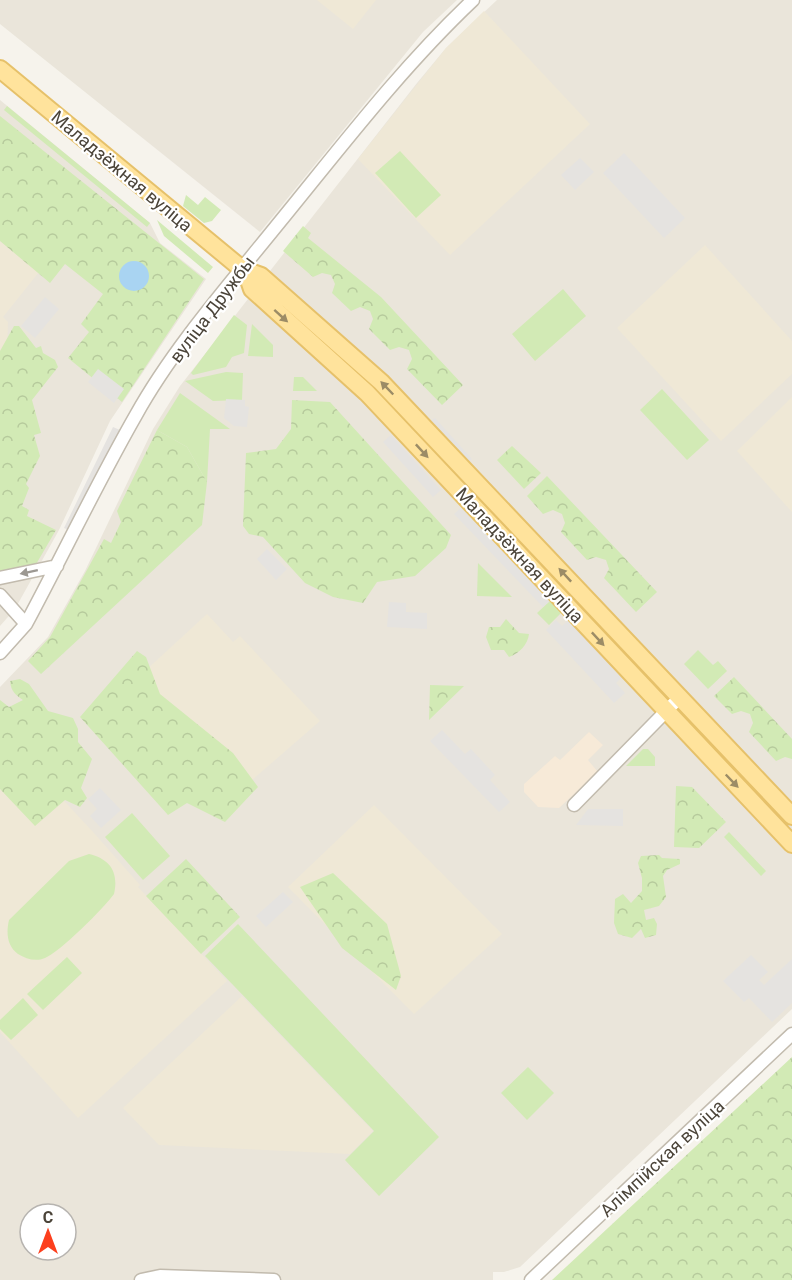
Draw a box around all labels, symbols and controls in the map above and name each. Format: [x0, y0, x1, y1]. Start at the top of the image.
street label: Маладзёжная вуліца [47, 106, 197, 236]
street label: вуліца Дружбы [165, 252, 259, 366]
one-way arrow [274, 309, 289, 323]
one-way arrow [380, 381, 394, 395]
one-way arrow [414, 443, 428, 457]
street label: Маладзёжная вуліца [452, 483, 588, 627]
one-way arrow [19, 568, 38, 577]
one-way arrow [558, 568, 572, 582]
one-way arrow [591, 631, 604, 646]
one-way arrow [725, 773, 738, 788]
street label: Алімпійская вуліца [596, 1095, 728, 1221]
north arrow [18, 1202, 78, 1262]
text: С [43, 1208, 53, 1227]

